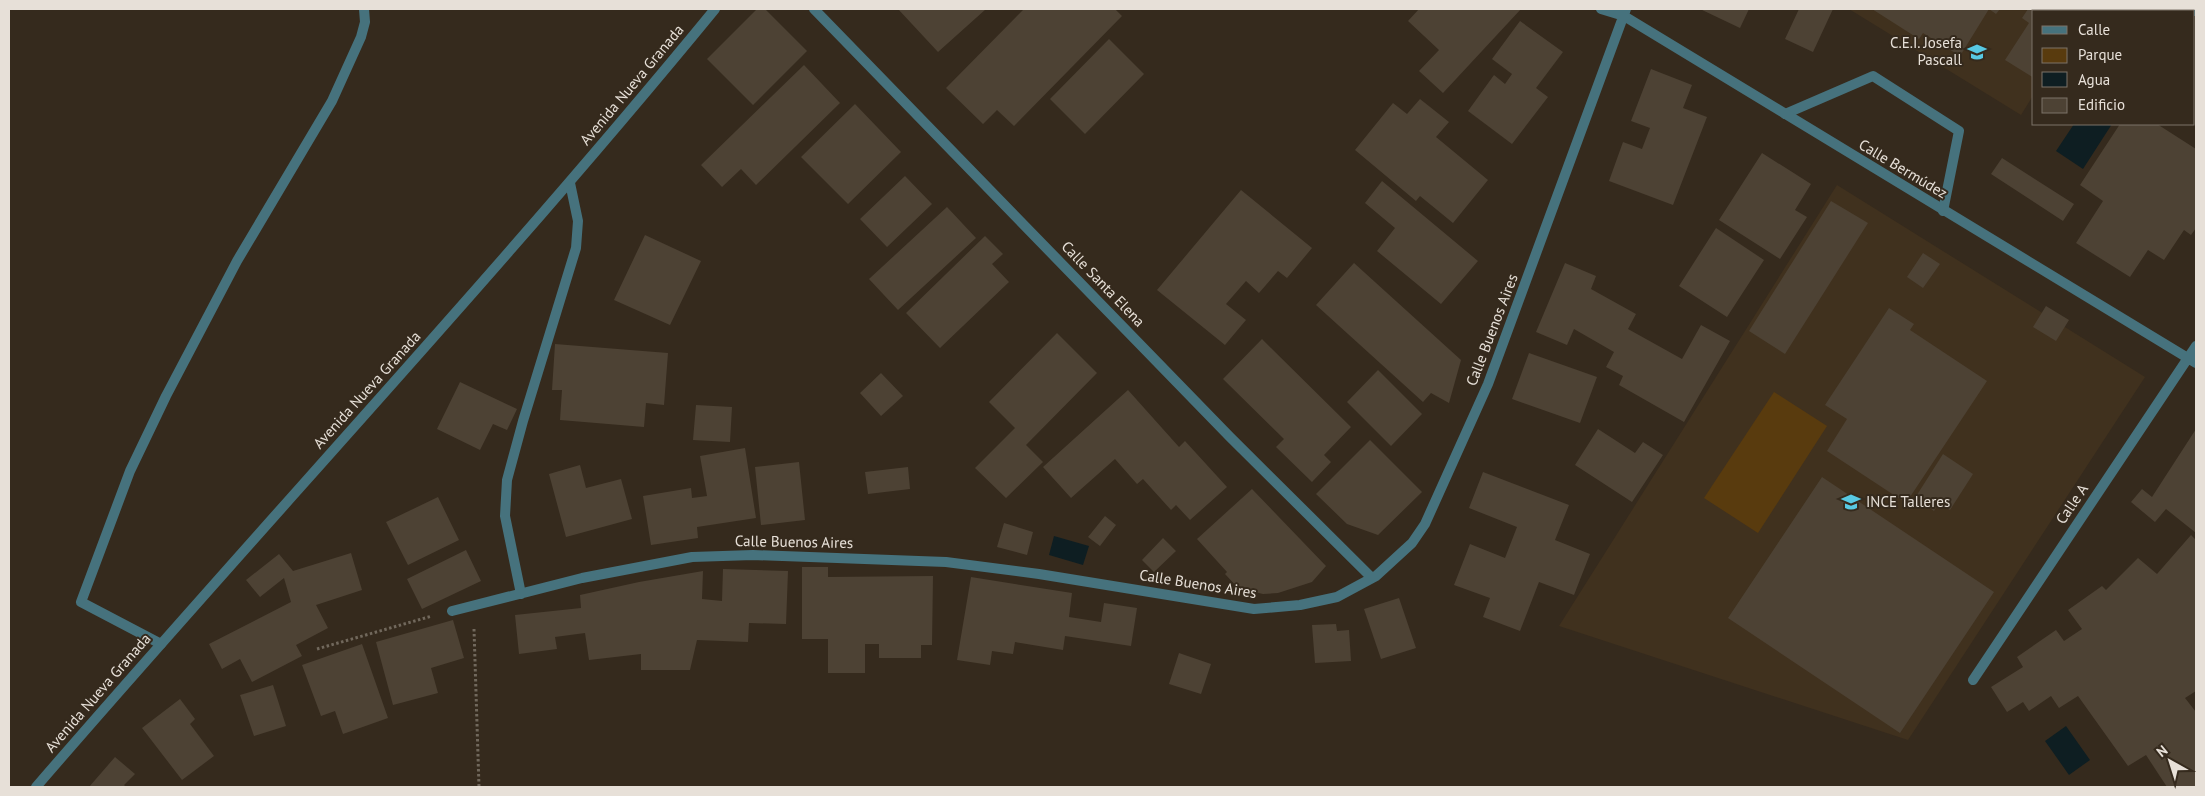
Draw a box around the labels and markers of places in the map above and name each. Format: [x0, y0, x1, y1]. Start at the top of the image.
place label: C.E.I. Josefa Pascall [1890, 33, 1963, 69]
school or university icon: C.E.I. Josefa Pascall [1966, 41, 1988, 63]
school or university icon: INCE Talleres [1840, 491, 1862, 513]
place label: INCE Talleres [1866, 492, 1950, 511]

